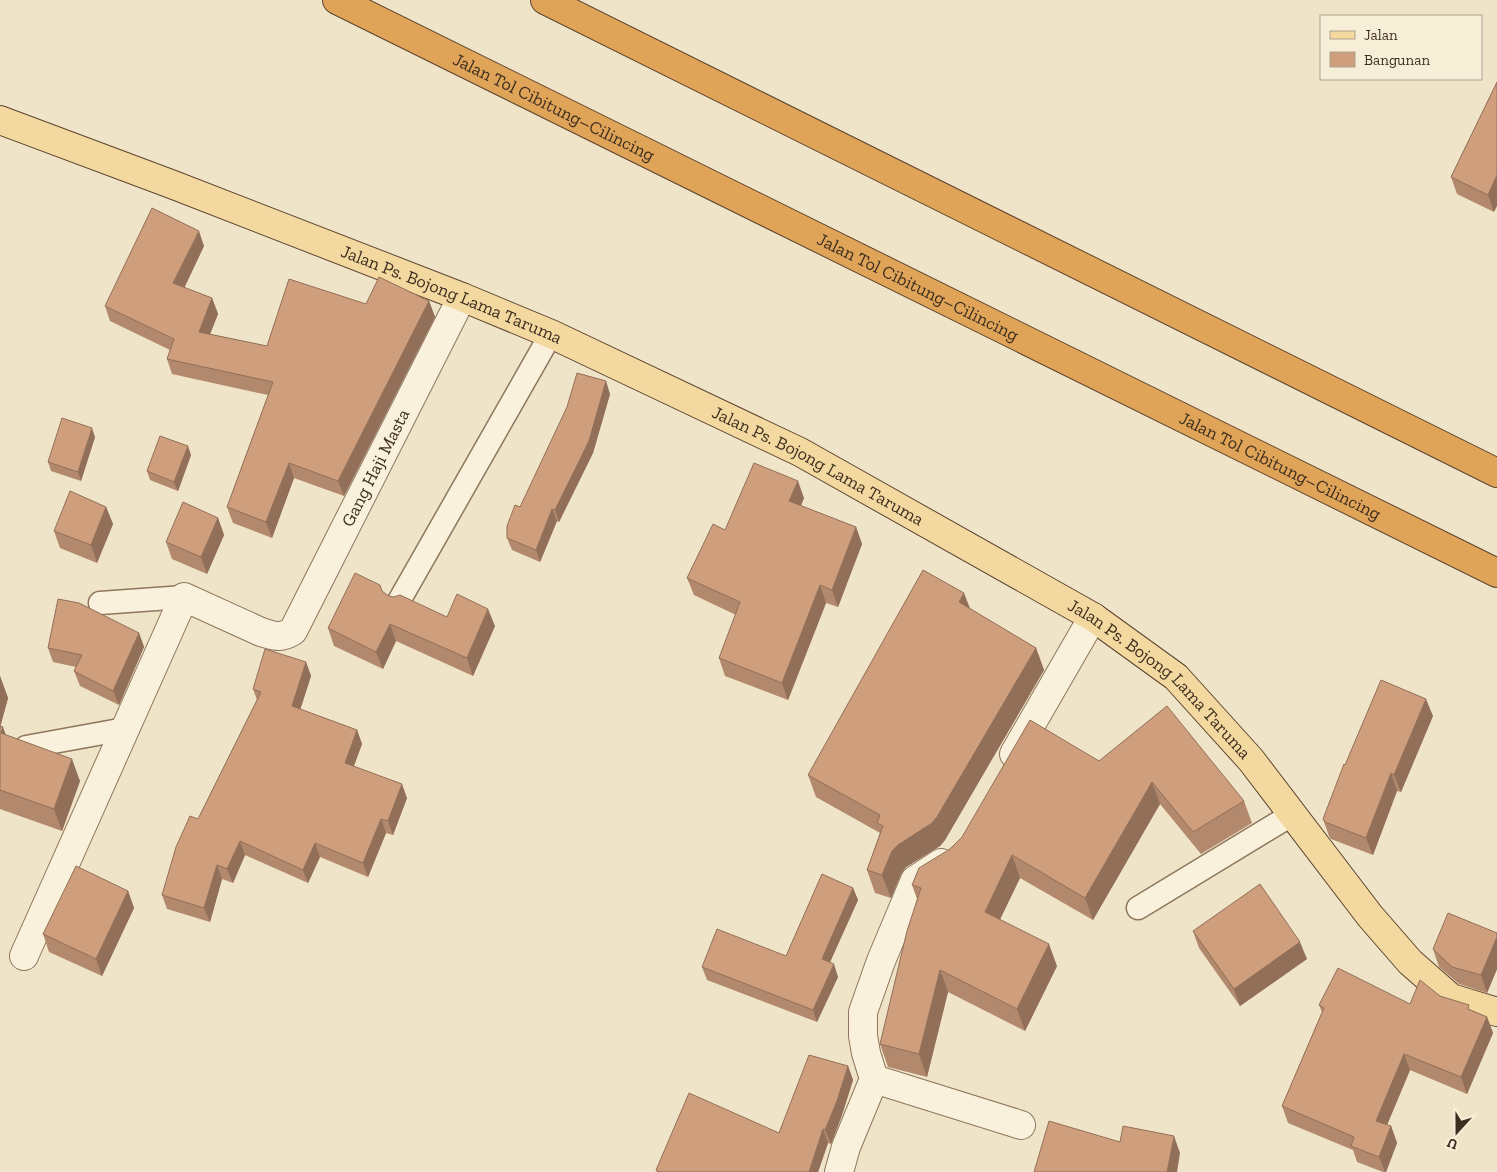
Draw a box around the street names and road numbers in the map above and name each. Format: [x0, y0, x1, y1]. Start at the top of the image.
street label: Jalan Tol Cibitung–Cilincing [450, 48, 658, 166]
street label: Jalan Tol Cibitung–Cilincing [814, 228, 1022, 346]
street label: Jalan Ps. Bojong Lama Taruma [338, 240, 566, 349]
street label: Jalan Ps. Bojong Lama Taruma [709, 401, 928, 531]
street label: Gang Haji Masta [337, 405, 415, 530]
street label: Jalan Tol Cibitung–Cilincing [1176, 407, 1385, 525]
street label: Jalan Ps. Bojong Lama Taruma [1064, 594, 1256, 764]

